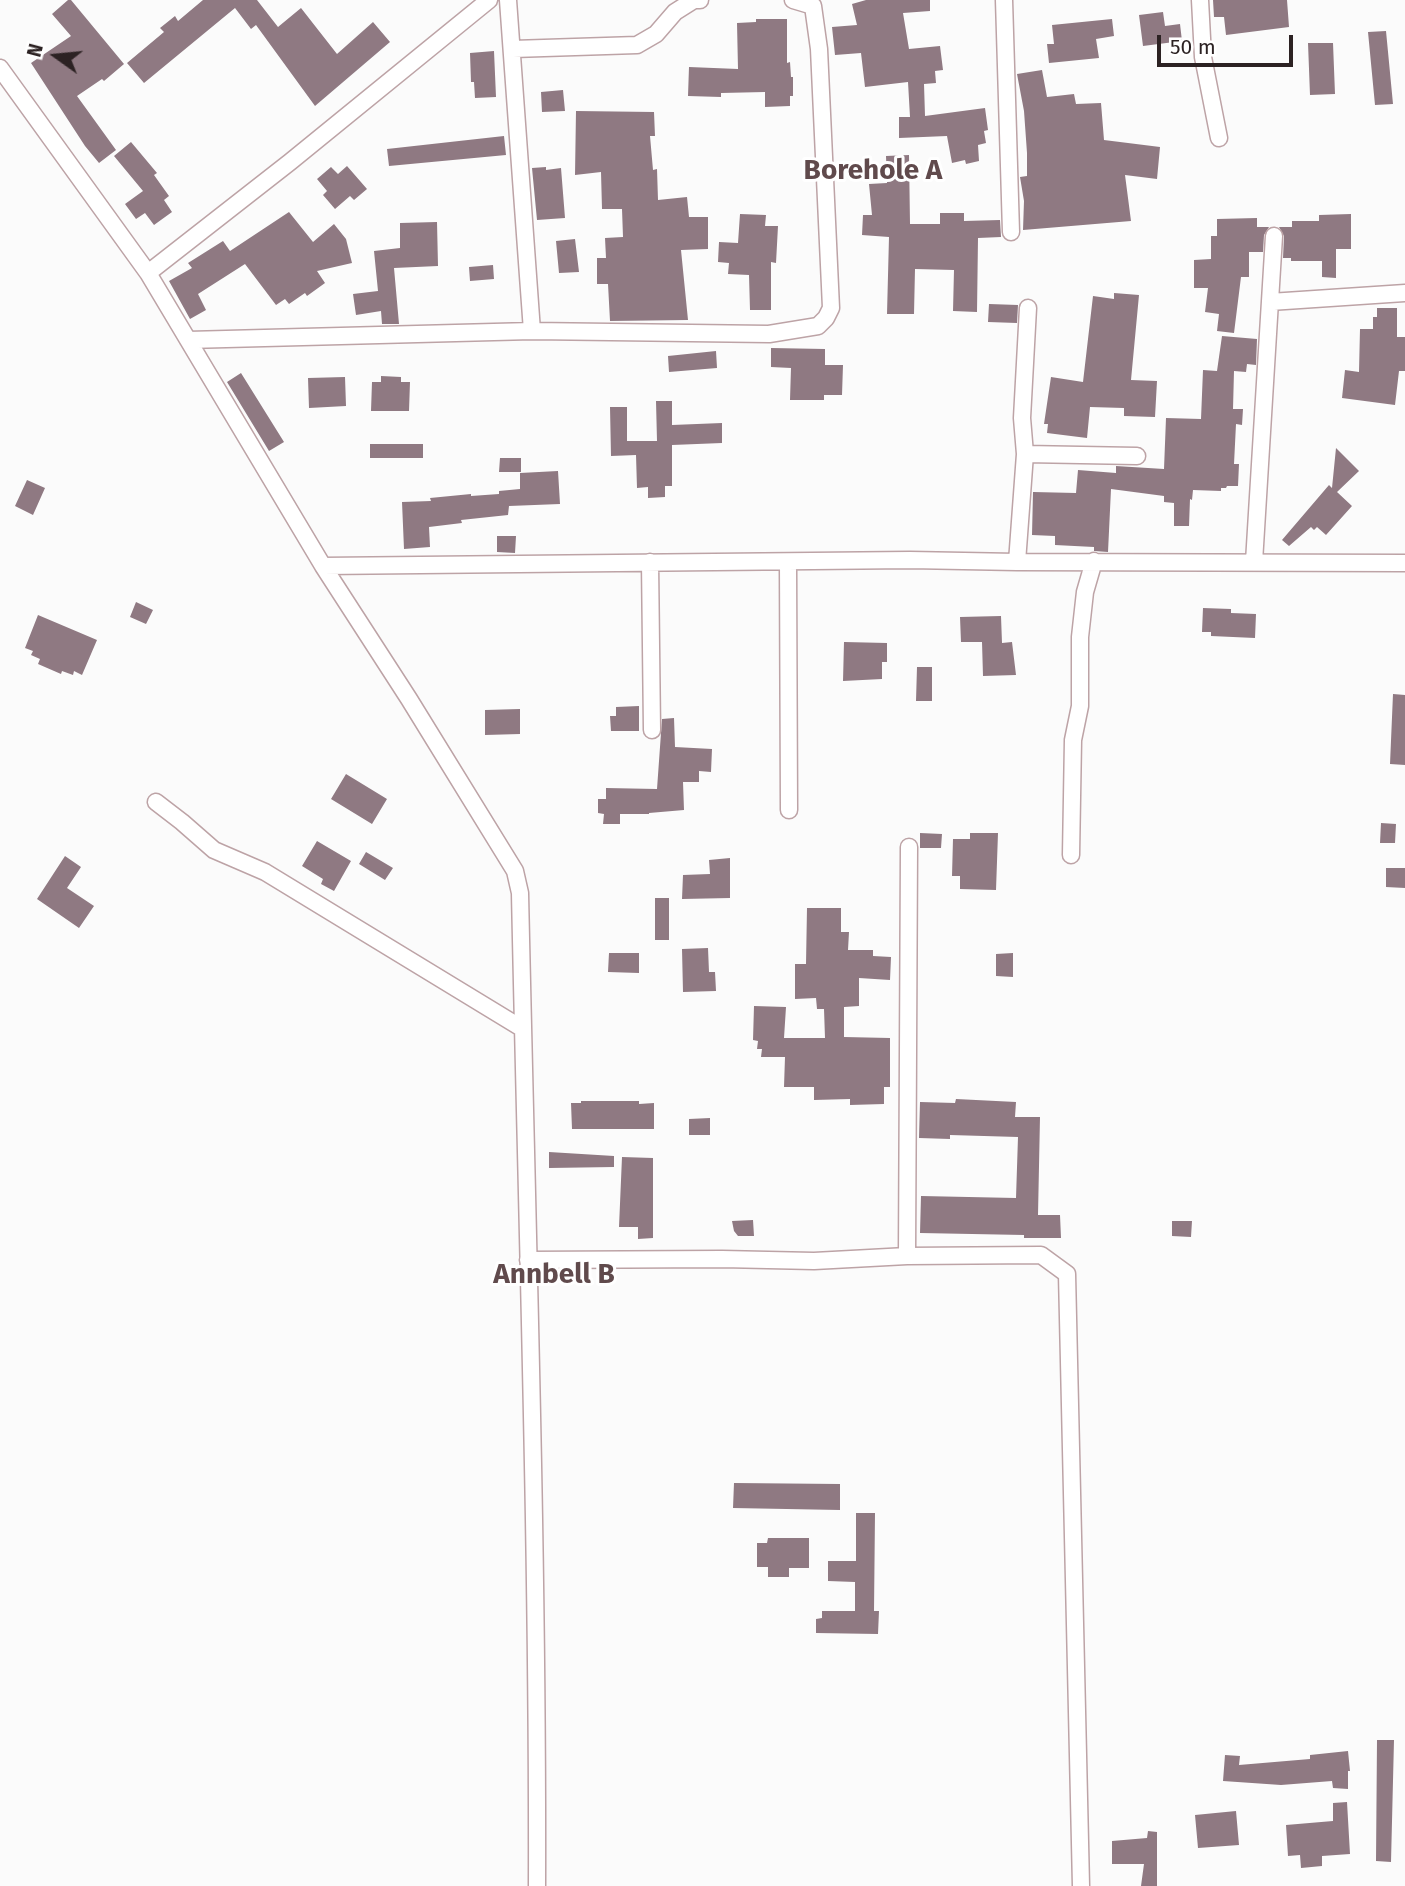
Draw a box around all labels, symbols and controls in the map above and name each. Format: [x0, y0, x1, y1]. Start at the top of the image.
north arrow [21, 21, 91, 91]
scale bar [1160, 21, 1296, 65]
text: 50 m [1170, 34, 1216, 60]
text: N [22, 41, 48, 60]
district label: Borehole A [804, 154, 942, 188]
district label: Annbell B [493, 1258, 615, 1292]

